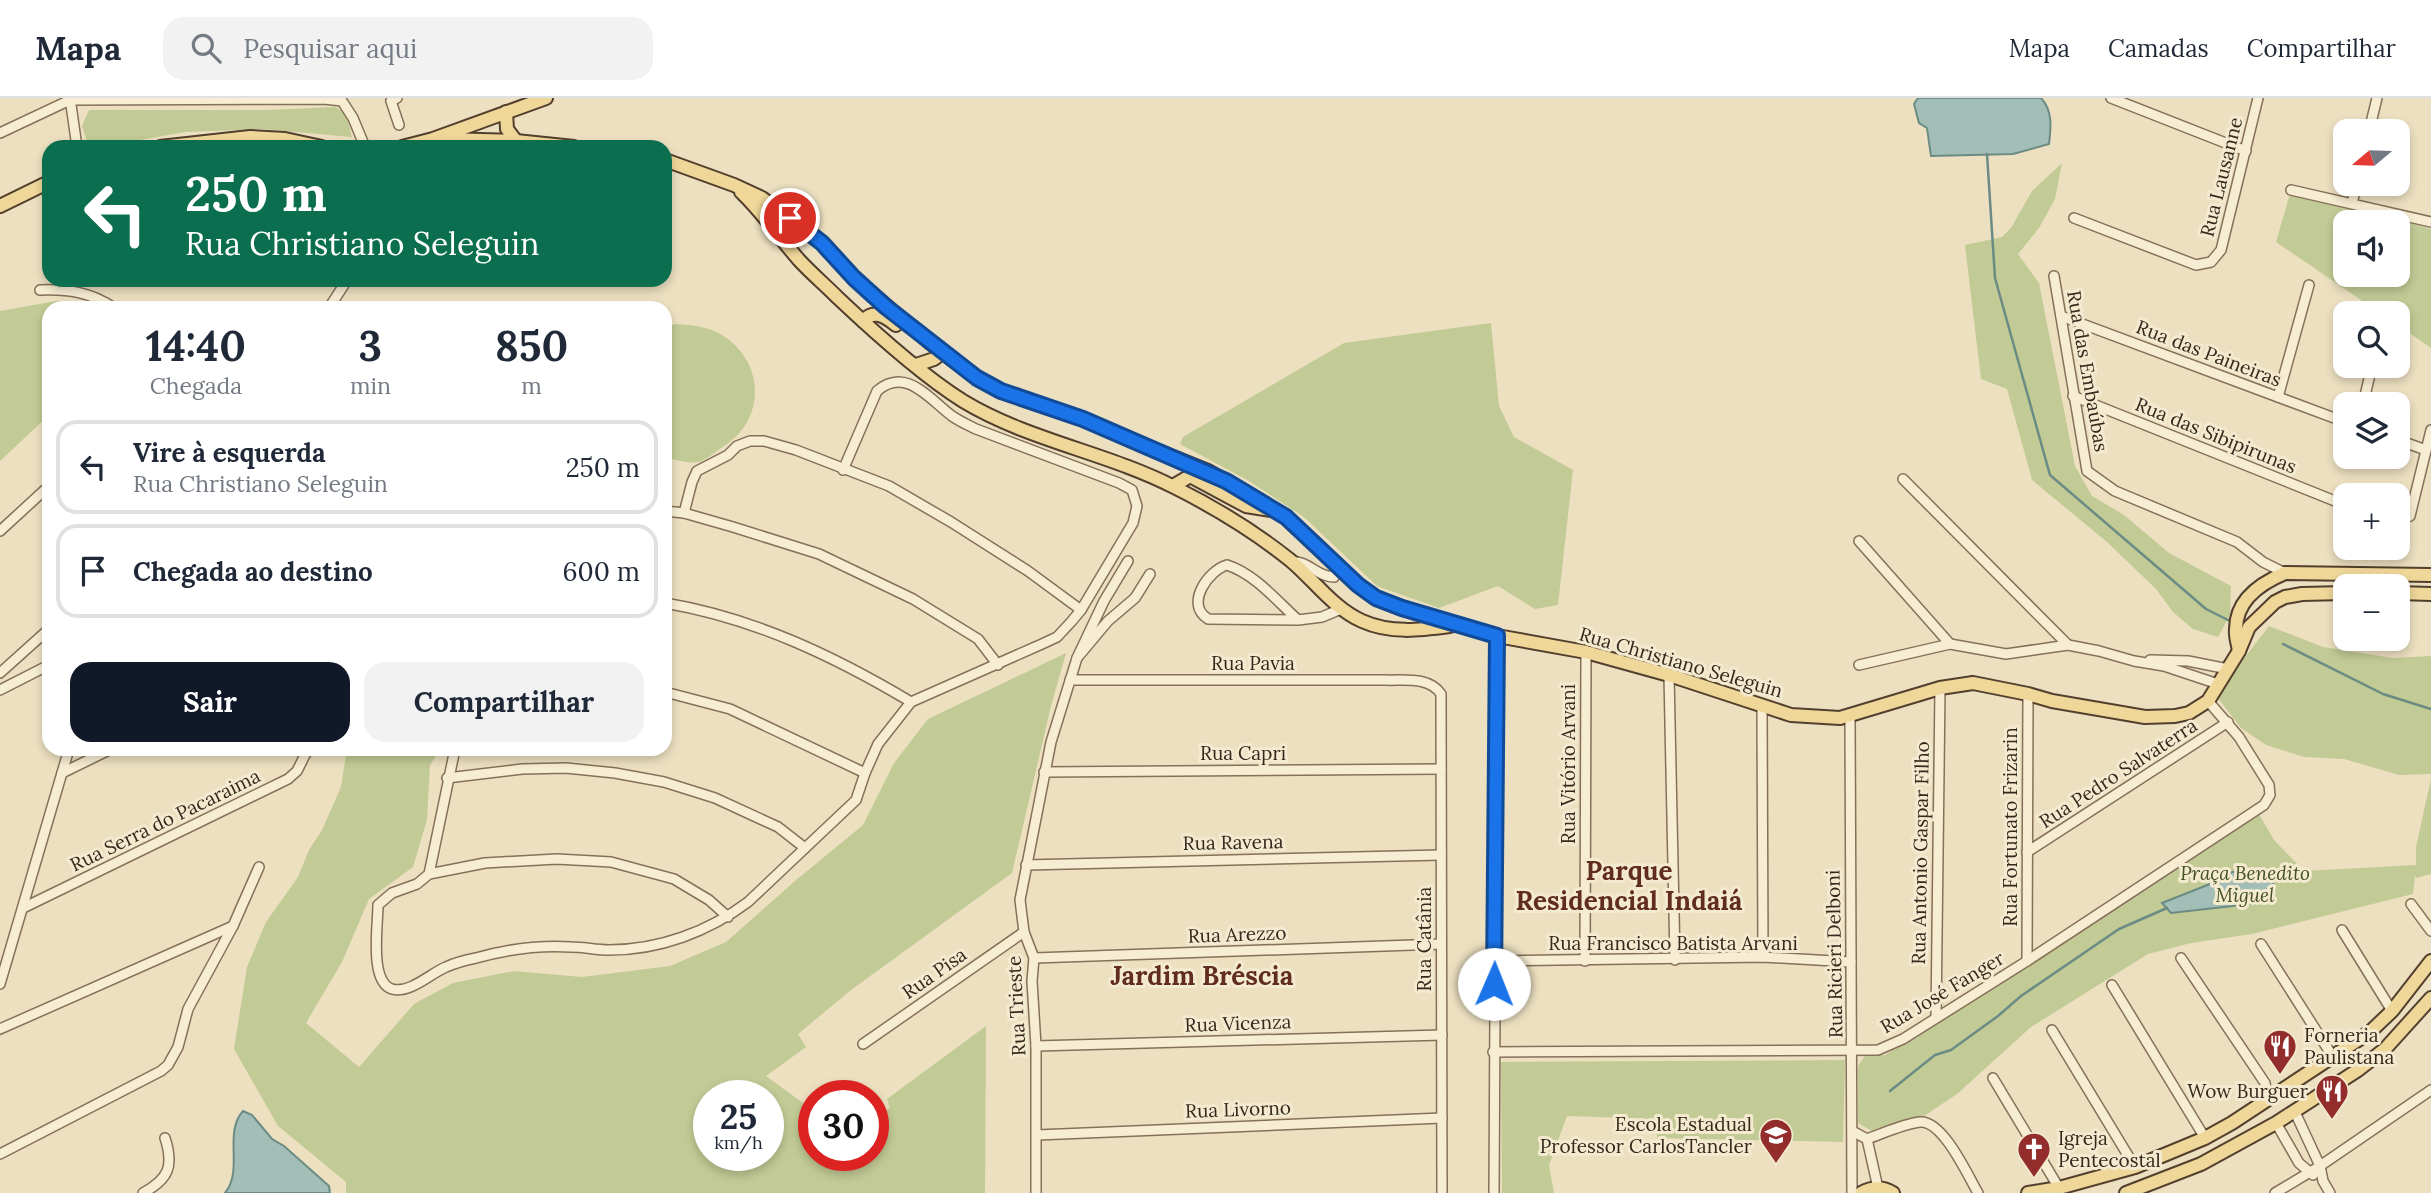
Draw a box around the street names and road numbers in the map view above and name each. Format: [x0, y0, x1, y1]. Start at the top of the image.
street label: Rua Lausanne [2195, 115, 2247, 239]
street label: Rua das Embaúbas [2062, 288, 2114, 454]
street label: Rua das Paineiras [2133, 314, 2285, 392]
street label: Rua das Sibipirunas [2132, 392, 2300, 478]
street label: Rua Christiano Seleguin [1577, 621, 1785, 703]
street label: Rua Pavia [1211, 651, 1295, 675]
street label: Rua Vitório Arvani [1556, 684, 1580, 844]
street label: Rua Pedro Salvaterra [2034, 713, 2202, 833]
street label: Rua Fortunato Frizarin [1998, 727, 2022, 927]
street label: Rua Capri [1200, 741, 1286, 765]
street label: Rua Antonio Gaspar Filho [1906, 741, 1934, 965]
street label: Rua Serra do Pacaraima [66, 763, 264, 877]
street label: Rua Ravena [1182, 829, 1284, 855]
street label: Rua Ricieri Delboni [1821, 870, 1847, 1038]
street label: Rua Catânia [1412, 886, 1436, 991]
street label: Rua Arezzo [1187, 920, 1287, 948]
street label: Rua Francisco Batista Arvani [1548, 931, 1798, 955]
street label: Rua Pisa [897, 942, 971, 1004]
street label: Rua José Fanger [1876, 945, 2009, 1038]
street label: Rua Trieste [1001, 955, 1031, 1057]
street label: Rua Vicenza [1184, 1009, 1292, 1037]
street label: Rua Livorno [1185, 1095, 1291, 1123]

